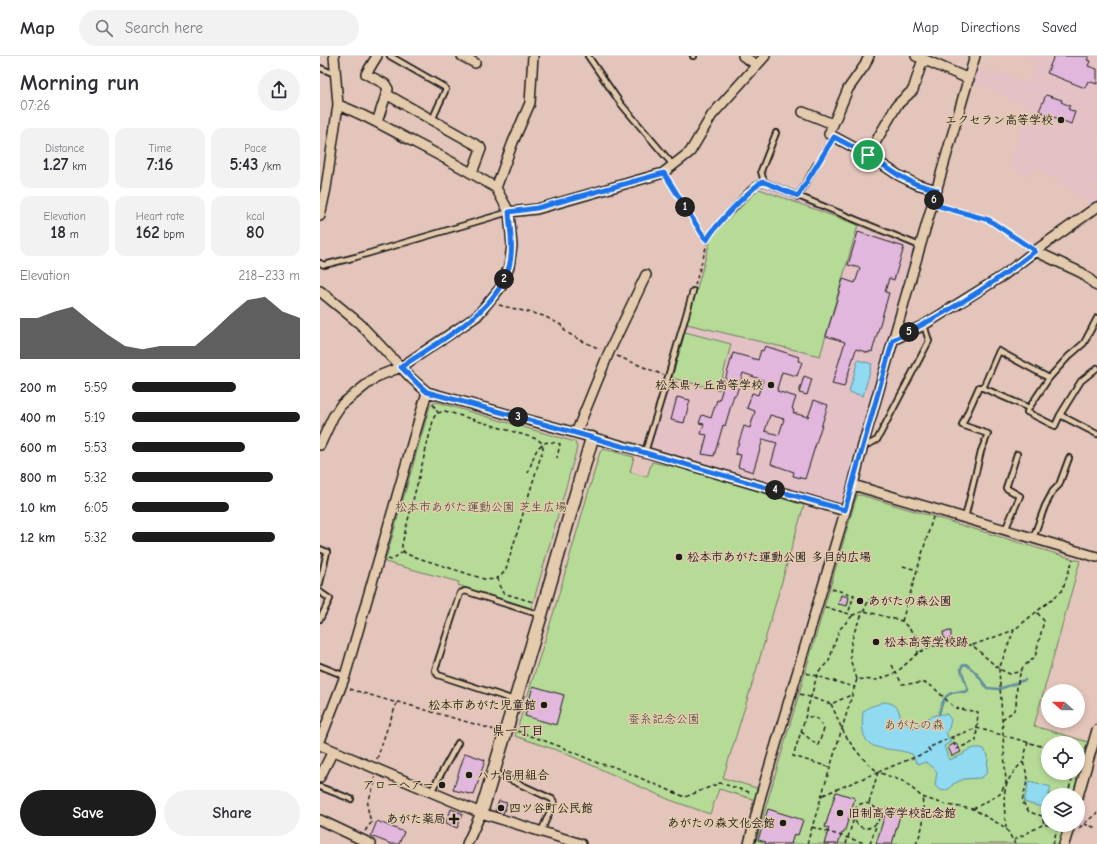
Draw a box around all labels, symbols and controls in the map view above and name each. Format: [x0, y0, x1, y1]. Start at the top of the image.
search box [79, 10, 359, 46]
text: Map [20, 17, 55, 39]
icon: search [93, 17, 115, 39]
text: Search here [125, 19, 203, 37]
text: Map [912, 19, 939, 36]
text: Directions [961, 19, 1020, 36]
text: Saved [1042, 19, 1077, 36]
button: share [258, 69, 300, 111]
text: Morning run [20, 70, 139, 96]
text: 07:26 [20, 98, 50, 113]
place label: エクセラン高等学校 [945, 113, 1053, 127]
marker: エクセラン高等学校 [1056, 115, 1066, 125]
pin [851, 138, 885, 172]
text: Distance [45, 142, 84, 155]
text: Time [149, 142, 171, 155]
text: Pace [244, 142, 266, 155]
icon: arrive [857, 144, 879, 166]
text: 1.27 [43, 155, 68, 174]
text: 7:16 [147, 155, 173, 174]
text: 5:43 [229, 155, 258, 174]
text: km [68, 160, 87, 173]
text: /km [258, 160, 281, 173]
pin: 6 [924, 190, 944, 210]
text: 6 [931, 193, 937, 206]
pin: 1 [675, 197, 695, 217]
text: 1 [683, 200, 687, 213]
text: Elevation [44, 210, 86, 223]
text: Heart rate [136, 210, 184, 223]
text: kcal [246, 210, 265, 223]
text: 18 [51, 223, 66, 242]
text: 162 [136, 223, 160, 242]
text: 80 [246, 223, 265, 242]
text: m [66, 228, 79, 241]
text: bpm [160, 228, 184, 241]
text: Elevation [20, 268, 70, 283]
text: 218–233 m [239, 268, 300, 283]
pin: 2 [494, 269, 514, 289]
text: 2 [501, 272, 507, 285]
pin: 5 [899, 322, 919, 342]
text: 5 [906, 325, 912, 338]
place label: 松本県ヶ丘高等学校 [655, 378, 763, 392]
text: 200 m [20, 380, 56, 395]
text: 5:59 [84, 380, 107, 395]
marker: 松本県ヶ丘高等学校 [766, 380, 776, 390]
pin: 3 [508, 407, 528, 427]
text: 400 m [20, 410, 56, 425]
text: 5:19 [84, 410, 105, 425]
text: 3 [515, 410, 521, 423]
text: 600 m [20, 440, 57, 455]
text: 5:53 [84, 440, 107, 455]
text: 800 m [20, 470, 57, 485]
text: 5:32 [84, 470, 107, 485]
pin: 4 [765, 480, 785, 500]
text: 4 [772, 483, 778, 496]
text: 1.0 km [20, 500, 56, 515]
text: 6:05 [84, 500, 108, 515]
park label: 松本市あがた運動公園 芝生広場 [395, 500, 567, 514]
text: 1.2 km [20, 530, 55, 545]
text: 5:32 [84, 530, 107, 545]
place label: 松本市あがた運動公園 多目的広場 [687, 550, 871, 564]
marker: 松本市あがた運動公園 多目的広場 [674, 552, 684, 562]
place label: あがたの森公園 [868, 594, 952, 608]
marker: あがたの森公園 [855, 596, 865, 606]
place label: 松本高等学校跡 [884, 635, 968, 649]
marker: 松本高等学校跡 [871, 637, 881, 647]
north arrow [1041, 684, 1085, 728]
map controls [1041, 684, 1085, 832]
place label: 松本市あがた児童館 [428, 698, 536, 712]
marker: 松本市あがた児童館 [539, 700, 549, 710]
park label: 蚕糸記念公園 [628, 712, 700, 726]
park label: あがたの森 [884, 718, 944, 732]
district label: 県一丁目 [492, 723, 544, 738]
button: locate [1041, 736, 1085, 780]
place label: ハナ信用組合 [477, 768, 549, 782]
marker: ハナ信用組合 [464, 770, 474, 780]
place label: アローヘアー [362, 778, 434, 792]
marker: アローヘアー [437, 780, 447, 790]
button: layers [1041, 788, 1085, 832]
button: Save [20, 790, 156, 836]
button: Share [164, 790, 300, 836]
place label: 四ツ谷町公民館 [509, 801, 593, 815]
marker: 四ツ谷町公民館 [496, 803, 506, 813]
place label: 旧制高等学校記念館 [848, 806, 956, 820]
marker: 旧制高等学校記念館 [835, 808, 845, 818]
place label: あがた薬局 [386, 812, 446, 826]
marker: あがた薬局 [449, 814, 459, 824]
place label: あがたの森文化会館 [667, 816, 775, 830]
marker: あがたの森文化会館 [778, 818, 788, 828]

